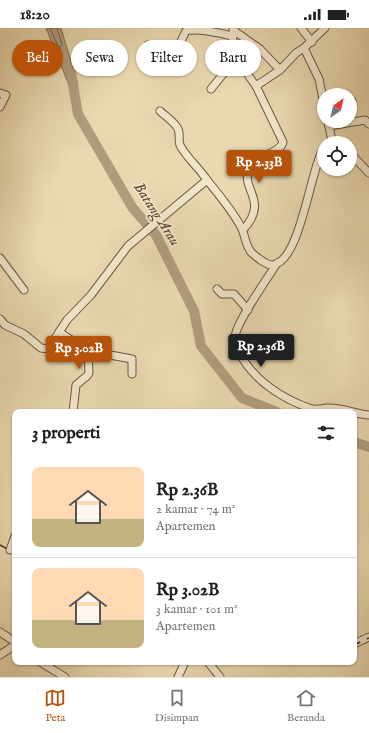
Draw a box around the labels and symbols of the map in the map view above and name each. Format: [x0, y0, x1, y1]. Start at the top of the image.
north arrow [317, 88, 357, 128]
pin: Rp 2.33B [218, 150, 300, 184]
water label: Batang Arau [129, 179, 185, 250]
pin: Rp 2.36B [220, 334, 302, 368]
pin: Rp 3.02B [38, 336, 120, 370]

